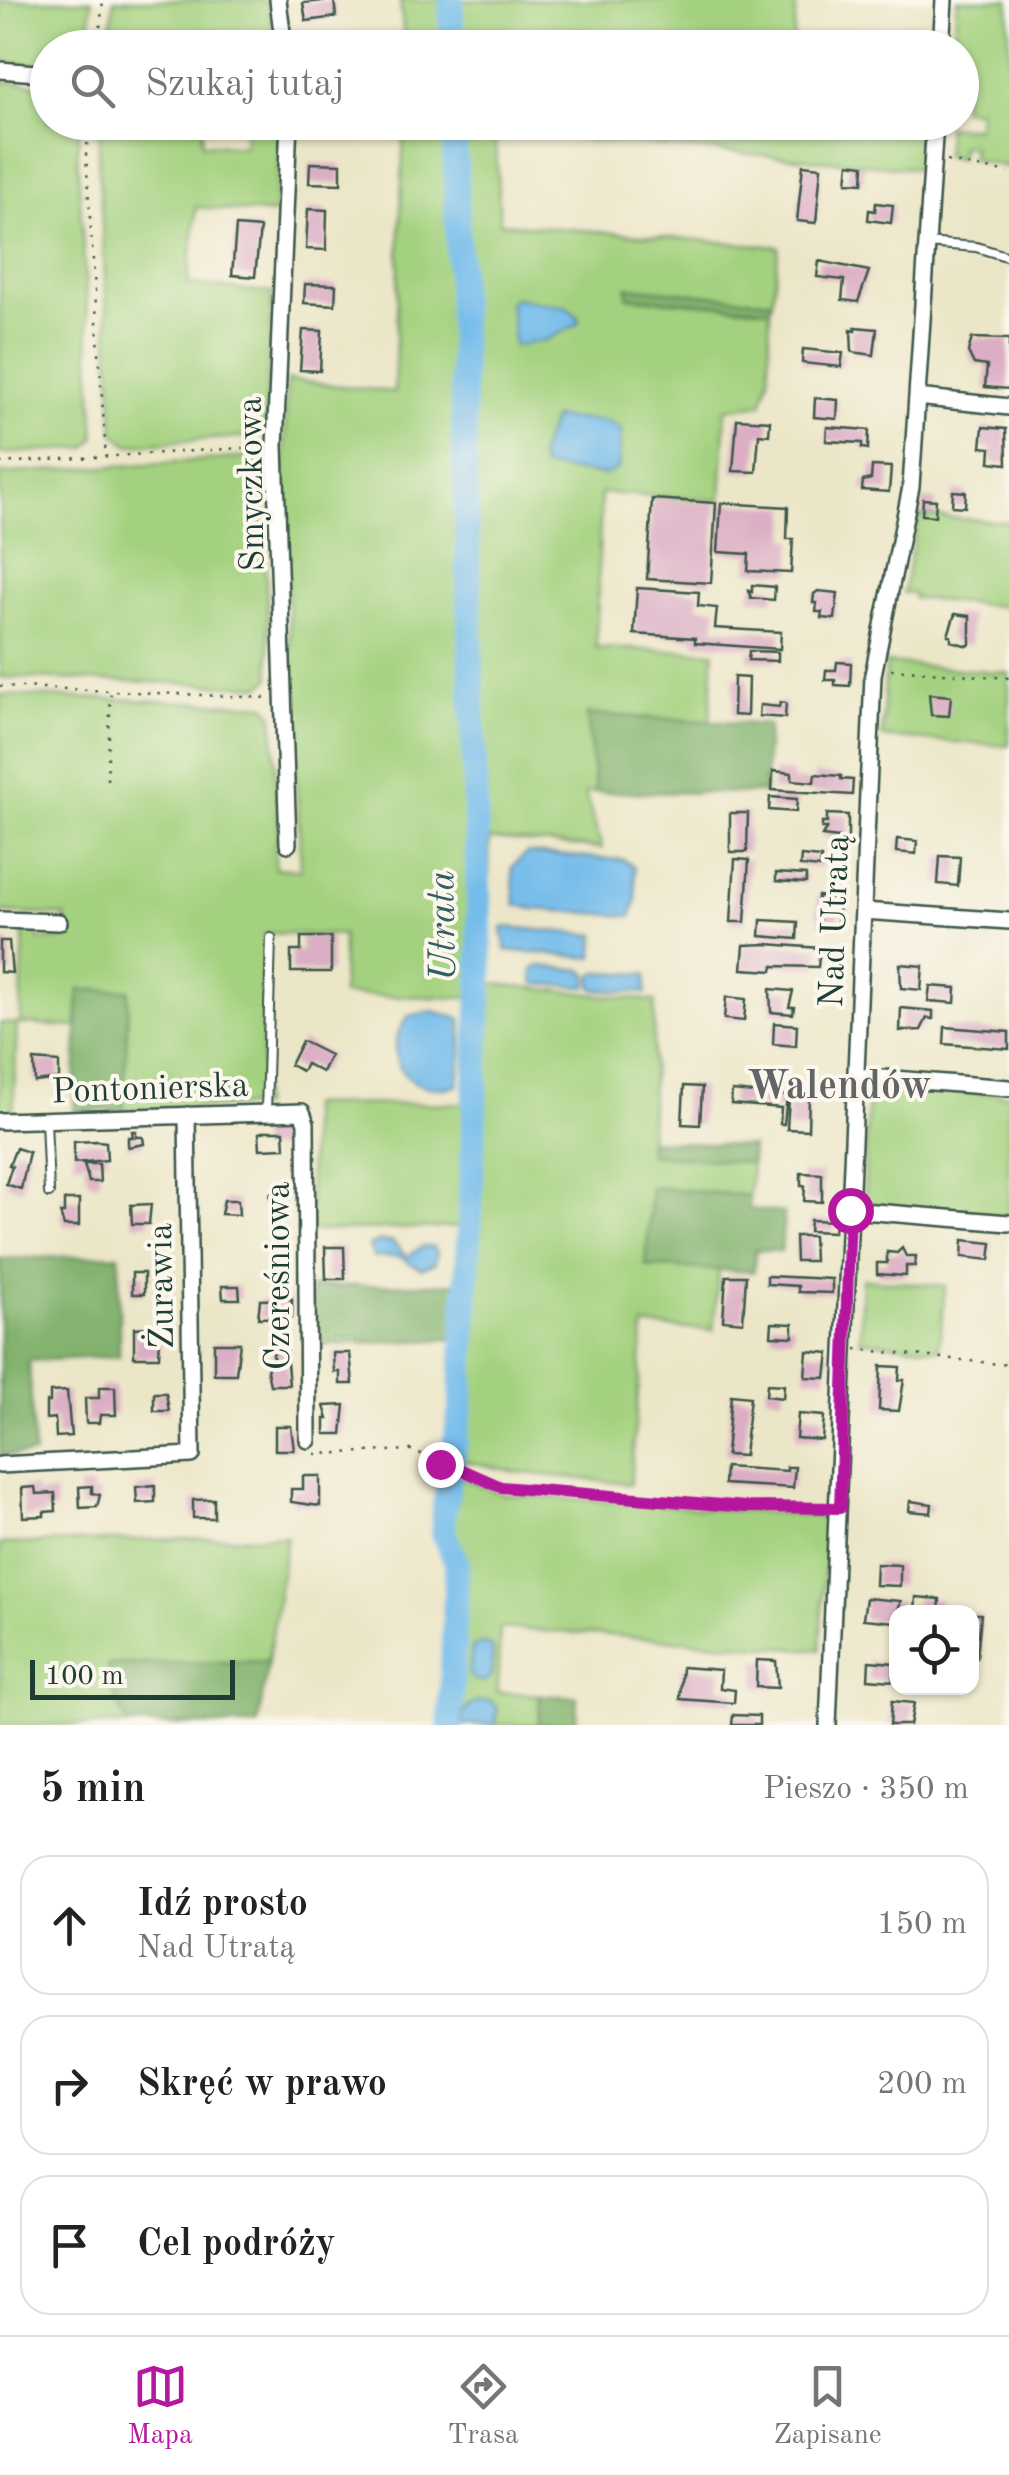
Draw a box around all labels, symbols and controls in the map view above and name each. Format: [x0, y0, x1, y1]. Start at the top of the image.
search box [30, 30, 979, 140]
icon: search [65, 58, 120, 113]
text: Szukaj tutaj [145, 66, 345, 104]
street label: Smyczkowa [233, 396, 272, 572]
street label: Nad Utratą [815, 834, 856, 1008]
water label: Utrata [424, 870, 464, 982]
district label: Walendów [746, 1068, 932, 1108]
street label: Pontonierska [51, 1069, 249, 1110]
street label: Czereśniowa [262, 1181, 297, 1371]
route start [828, 1188, 874, 1234]
street label: Żurawia [138, 1223, 181, 1349]
route end [418, 1442, 464, 1488]
map controls [889, 1605, 979, 1695]
button: locate [889, 1605, 979, 1695]
scale bar [30, 1655, 235, 1700]
text: 100 m [45, 1663, 124, 1691]
text: 5 min [40, 1769, 146, 1811]
text: Pieszo · 350 m [763, 1774, 969, 1806]
text: Idź prosto [137, 1886, 308, 1924]
icon: ahead [42, 1898, 97, 1953]
text: 150 m [877, 1909, 967, 1941]
text: Nad Utratą [137, 1933, 295, 1965]
icon: right [42, 2058, 97, 2113]
text: Skręć w prawo [137, 2066, 387, 2104]
text: 200 m [877, 2069, 967, 2101]
icon: arrive [42, 2218, 97, 2273]
text: Cel podróży [137, 2226, 336, 2264]
tab: Mapa [127, 2359, 193, 2454]
tab: Trasa [448, 2359, 519, 2454]
tab: Zapisane [774, 2359, 882, 2454]

